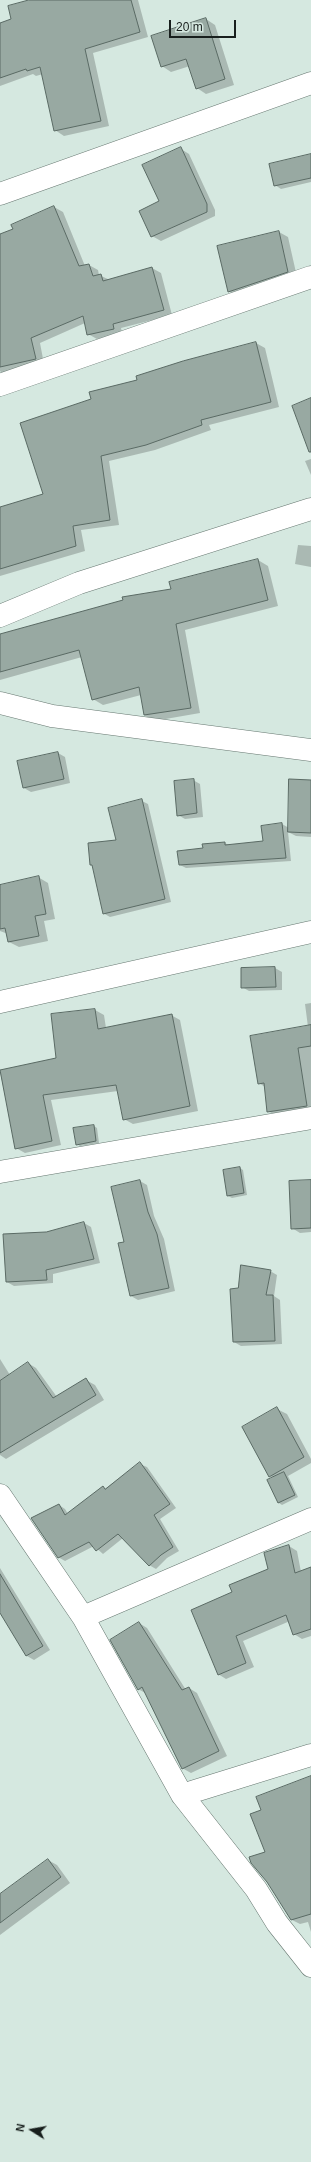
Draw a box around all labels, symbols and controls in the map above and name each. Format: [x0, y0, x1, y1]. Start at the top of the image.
scale bar [171, 12, 238, 38]
text: 20 m [176, 20, 203, 34]
north arrow [12, 2110, 52, 2150]
text: N [14, 2123, 27, 2133]

